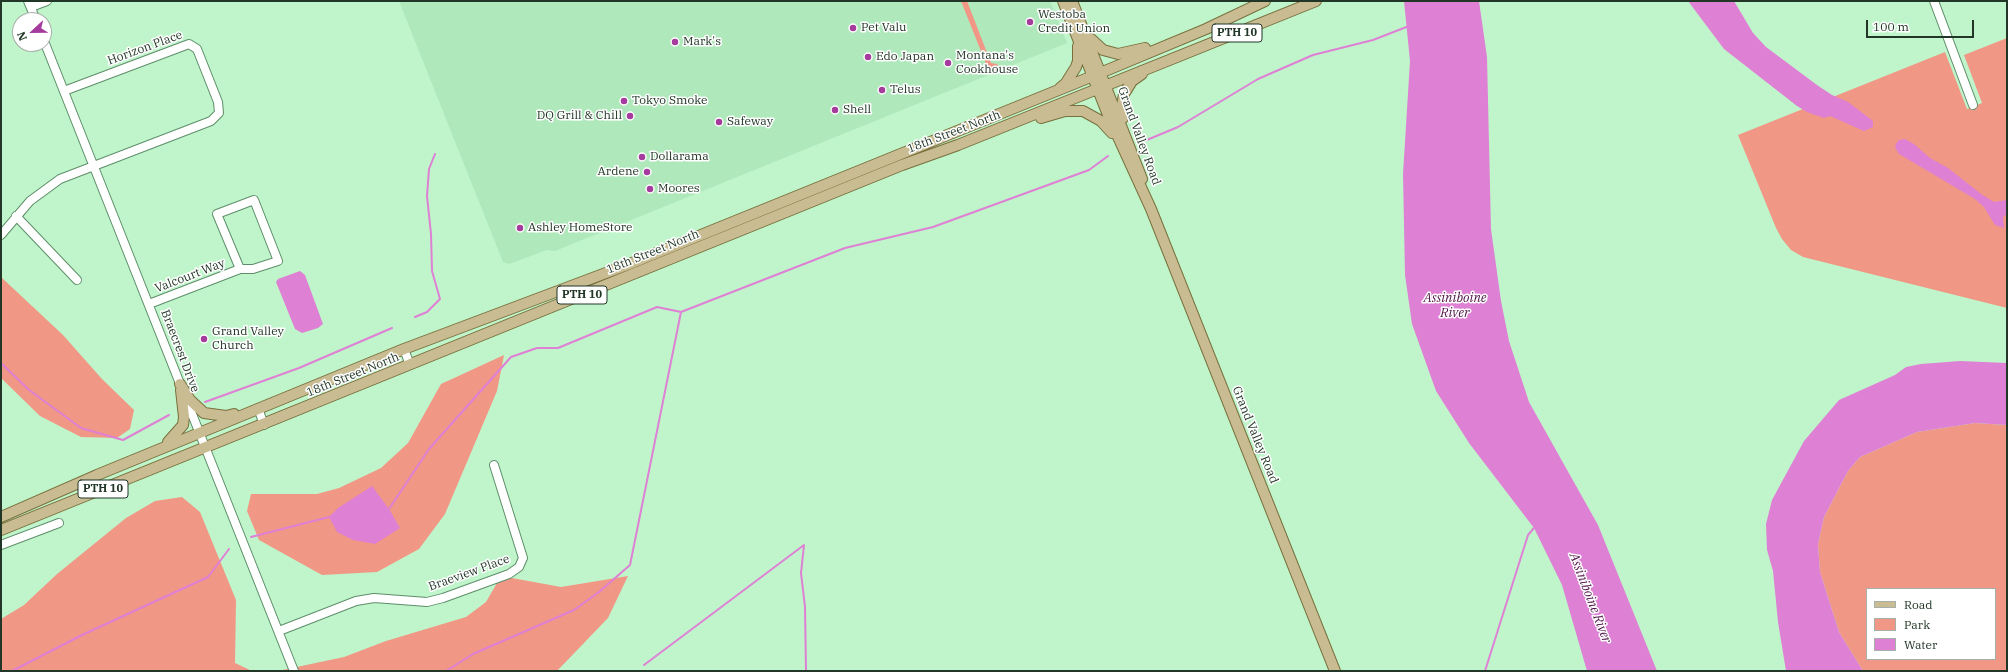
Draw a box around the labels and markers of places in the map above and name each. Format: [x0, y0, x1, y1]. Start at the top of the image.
place label: Westoba Credit Union [1038, 8, 1110, 36]
marker: Westoba Credit Union [1025, 17, 1035, 27]
place label: Pet Valu [861, 21, 906, 35]
marker: Pet Valu [848, 23, 858, 33]
place label: Mark's [683, 35, 721, 49]
marker: Mark's [670, 37, 680, 47]
place label: Montana's Cookhouse [956, 49, 1018, 77]
place label: Edo Japan [876, 50, 934, 64]
marker: Edo Japan [863, 52, 873, 62]
marker: Montana's Cookhouse [943, 58, 953, 68]
place label: Telus [890, 83, 921, 97]
marker: Telus [877, 85, 887, 95]
place label: Tokyo Smoke [632, 94, 707, 108]
marker: Tokyo Smoke [619, 96, 629, 106]
place label: Shell [843, 103, 871, 117]
marker: Shell [830, 105, 840, 115]
place label: DQ Grill & Chill [537, 109, 622, 123]
marker: DQ Grill & Chill [625, 111, 635, 121]
place label: Safeway [727, 115, 773, 129]
marker: Safeway [714, 117, 724, 127]
place label: Dollarama [650, 150, 709, 164]
marker: Dollarama [637, 152, 647, 162]
place label: Ardene [598, 165, 639, 179]
marker: Ardene [642, 167, 652, 177]
place label: Moores [658, 182, 700, 196]
marker: Moores [645, 184, 655, 194]
place label: Ashley HomeStore [528, 221, 633, 235]
marker: Ashley HomeStore [515, 223, 525, 233]
place label: Grand Valley Church [212, 325, 284, 353]
marker: Grand Valley Church [199, 334, 209, 344]

